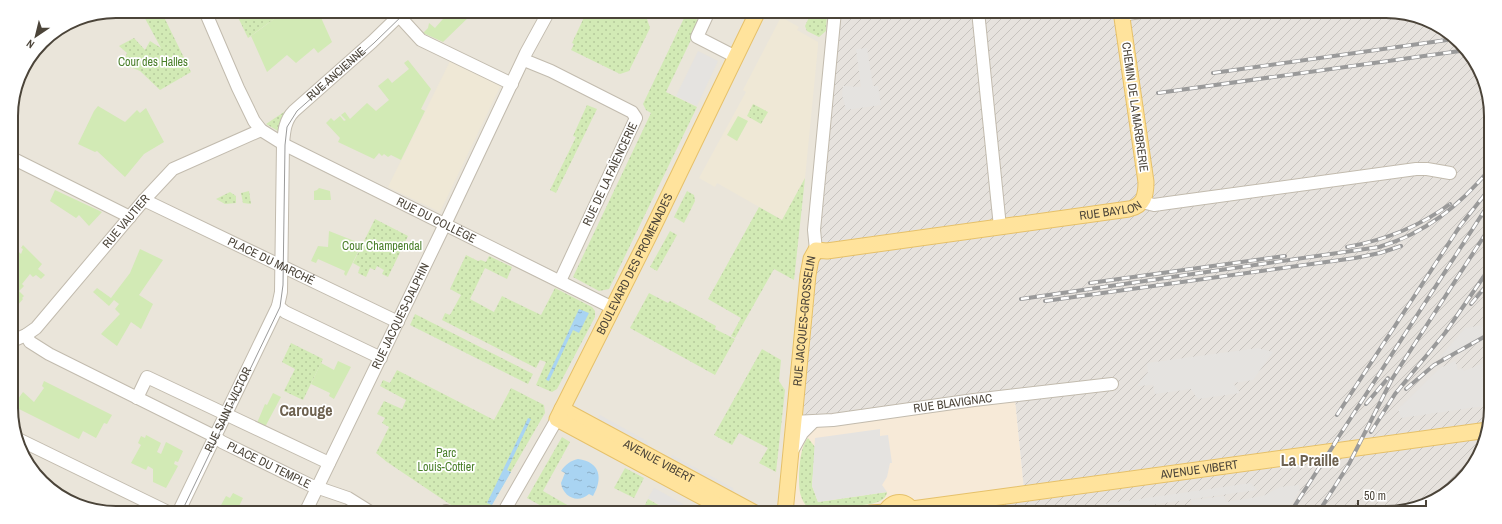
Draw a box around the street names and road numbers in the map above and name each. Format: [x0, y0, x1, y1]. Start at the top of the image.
street label: CHEMIN DE LA MARBRERIE [1118, 41, 1152, 173]
street label: RUE ANCIENNE [303, 43, 369, 104]
street label: RUE DE LA FAÏENCERIE [579, 120, 641, 228]
street label: BOULEVARD DES PROMENADES [593, 190, 677, 337]
street label: RUE VAUTIER [99, 191, 153, 252]
street label: RUE DU COLLÈGE [394, 194, 479, 247]
street label: RUE BAYLON [1078, 197, 1145, 224]
street label: PLACE DU MARCHÉ [225, 233, 317, 289]
street label: RUE JACQUES-GROSSELIN [789, 255, 819, 387]
street label: RUE JACQUES-DALPHIN [368, 260, 433, 372]
street label: RUE SAINT-VICTOR [201, 364, 255, 455]
street label: RUE BLAVIGNAC [912, 390, 993, 416]
street label: AVENUE VIBERT [620, 435, 697, 487]
street label: PLACE DU TEMPLE [224, 438, 313, 492]
street label: AVENUE VIBERT [1159, 456, 1239, 483]

